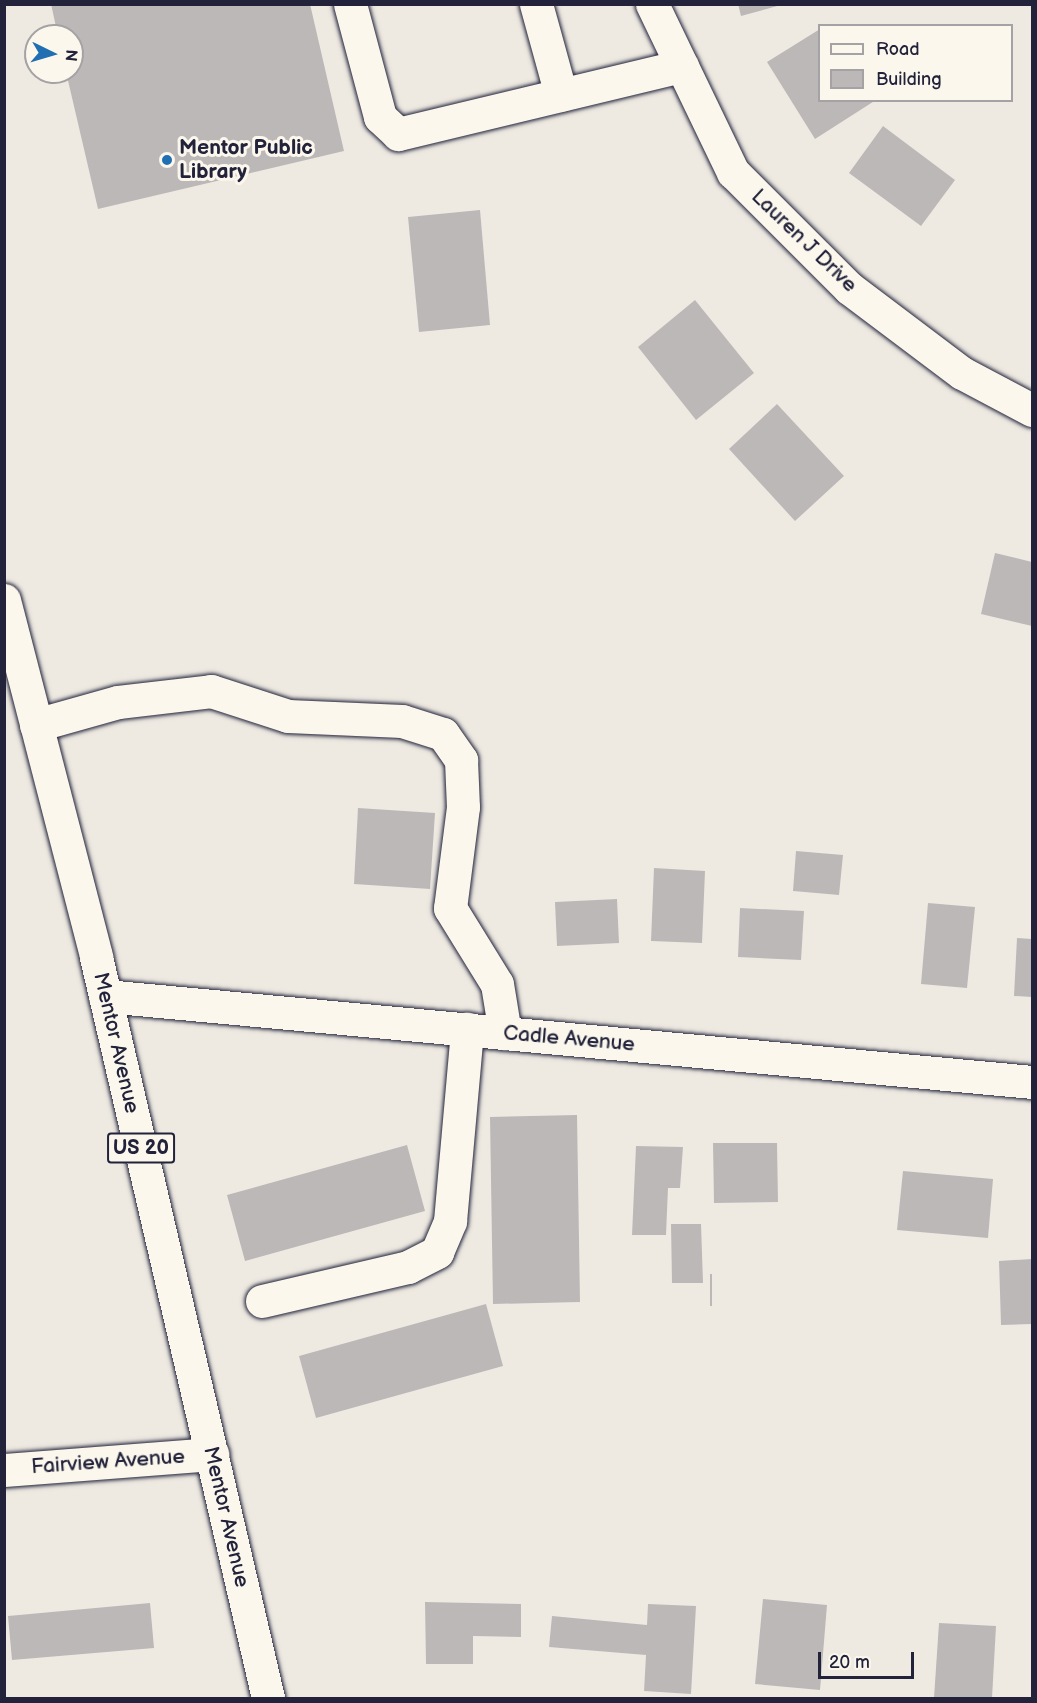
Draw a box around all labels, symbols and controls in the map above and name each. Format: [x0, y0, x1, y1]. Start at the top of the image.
north arrow [24, 24, 84, 84]
legend [818, 24, 1013, 102]
text: Road [876, 39, 920, 60]
text: N [60, 49, 80, 62]
text: Building [876, 69, 942, 90]
place label: Mentor Public Library [179, 135, 313, 185]
marker: Mentor Public Library [160, 153, 174, 167]
street label: Lauren J Drive [745, 184, 863, 298]
street label: Mentor Avenue [88, 970, 144, 1116]
street label: Cadle Avenue [502, 1021, 636, 1057]
road number: US 20 [106, 1131, 176, 1165]
street label: Fairview Avenue [30, 1444, 186, 1480]
street label: Mentor Avenue [198, 1444, 254, 1590]
scale bar [821, 1640, 917, 1678]
text: 20 m [829, 1652, 870, 1673]

